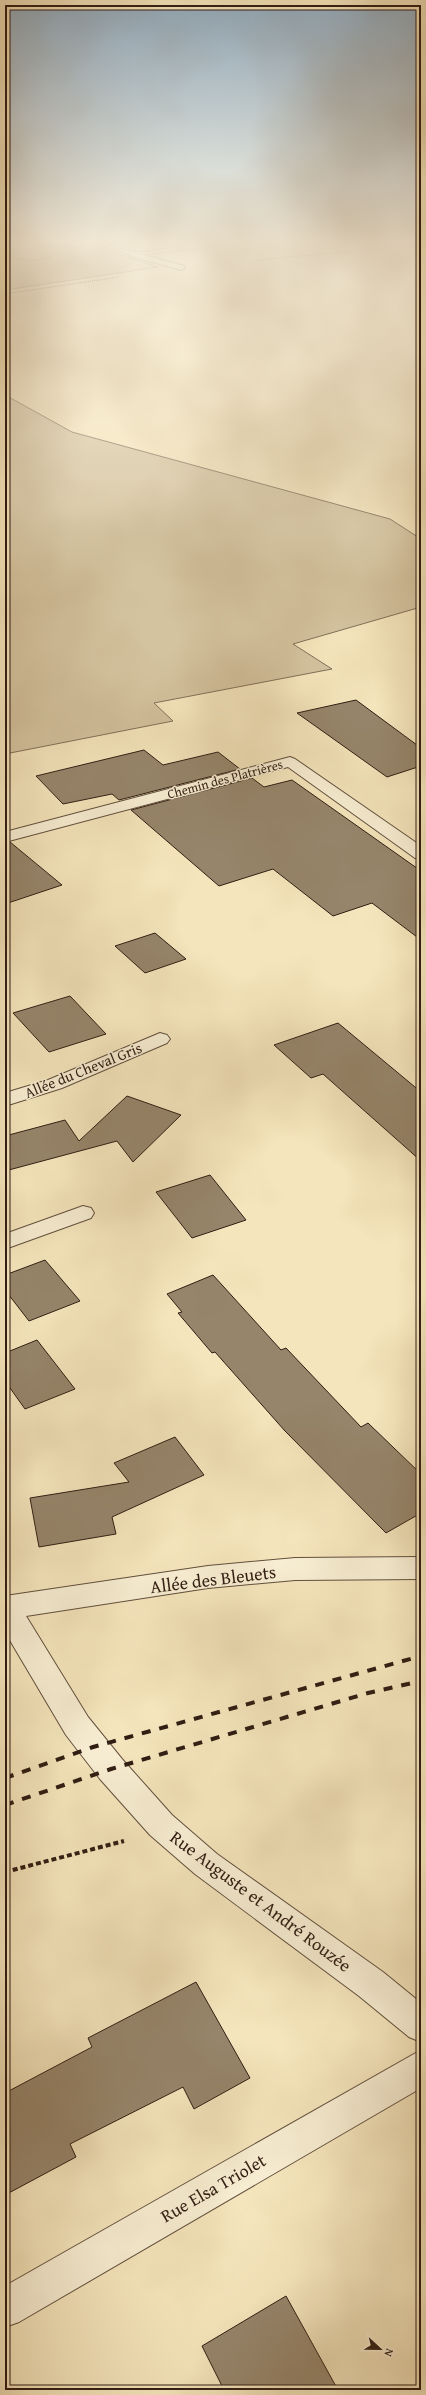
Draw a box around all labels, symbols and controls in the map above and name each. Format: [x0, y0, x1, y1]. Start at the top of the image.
street label: Chemin des Platrières [165, 754, 285, 804]
street label: Allée du Cheval Gris [21, 1037, 145, 1103]
street label: Allée des Bleuets [149, 1558, 277, 1600]
street label: Rue Auguste et André Rouzée [165, 1824, 357, 1978]
street label: Rue Elsa Triolet [155, 2147, 271, 2229]
north arrow [360, 2329, 400, 2369]
text: N [380, 2346, 398, 2360]

